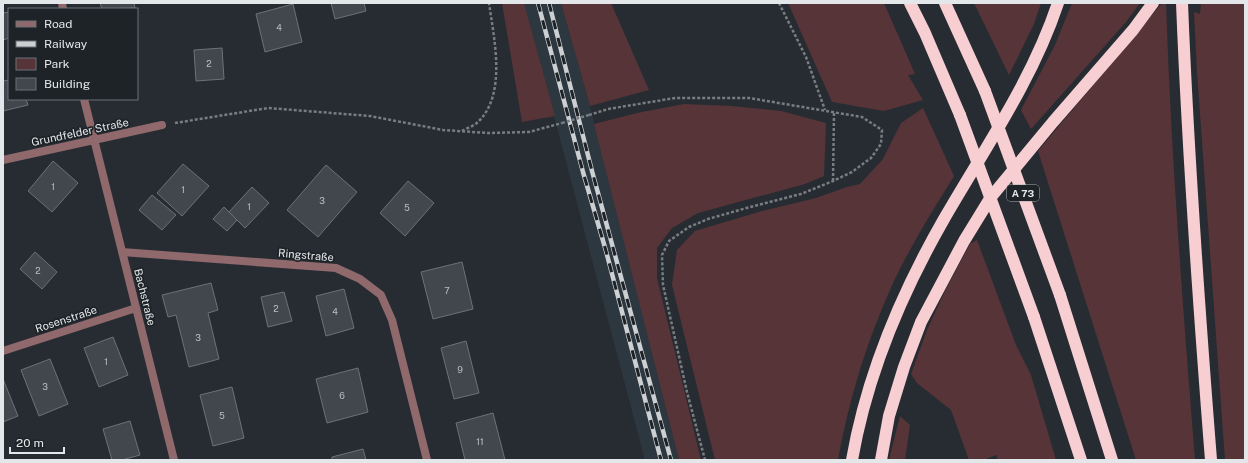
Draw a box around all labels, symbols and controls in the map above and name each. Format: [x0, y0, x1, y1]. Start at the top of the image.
legend [8, 8, 138, 100]
text: Road [44, 17, 72, 31]
house number: 4 [276, 22, 282, 33]
text: Railway [44, 37, 88, 51]
text: Park [44, 57, 70, 71]
house number: 2 [206, 58, 212, 69]
text: Building [44, 77, 90, 91]
street label: Grundfelder Straße [30, 116, 130, 148]
house number: 1 [51, 181, 55, 192]
house number: 1 [181, 184, 185, 195]
road number: A 73 [1007, 185, 1039, 201]
house number: 3 [319, 195, 325, 206]
house number: 1 [247, 201, 251, 212]
house number: 5 [404, 202, 410, 213]
street label: Ringstraße [278, 247, 334, 263]
house number: 2 [35, 265, 41, 276]
street label: Bachstraße [132, 267, 158, 327]
house number: 7 [444, 285, 450, 296]
street label: Rosenstraße [34, 303, 98, 335]
house number: 2 [273, 303, 279, 314]
house number: 4 [332, 306, 338, 317]
house number: 3 [195, 332, 201, 343]
house number: 1 [104, 356, 108, 367]
house number: 9 [457, 364, 463, 375]
house number: 3 [42, 381, 48, 392]
house number: 6 [339, 390, 345, 401]
house number: 5 [219, 410, 225, 421]
scale bar [10, 429, 64, 455]
text: 20 m [16, 436, 44, 450]
house number: 11 [476, 436, 484, 447]

